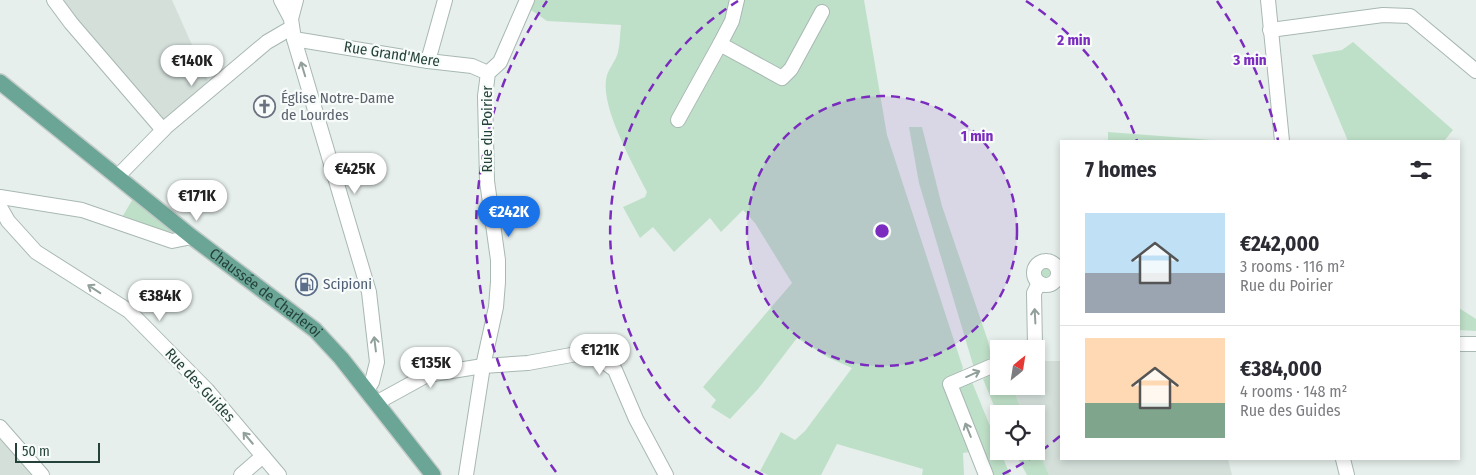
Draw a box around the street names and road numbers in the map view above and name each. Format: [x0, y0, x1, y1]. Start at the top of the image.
street label: Rue Grand'Mere [343, 38, 441, 70]
street label: Rue du Poirier [478, 85, 496, 173]
street label: Chaussée de Charleroi [206, 244, 326, 341]
street label: Rue des Guides [161, 344, 239, 426]

